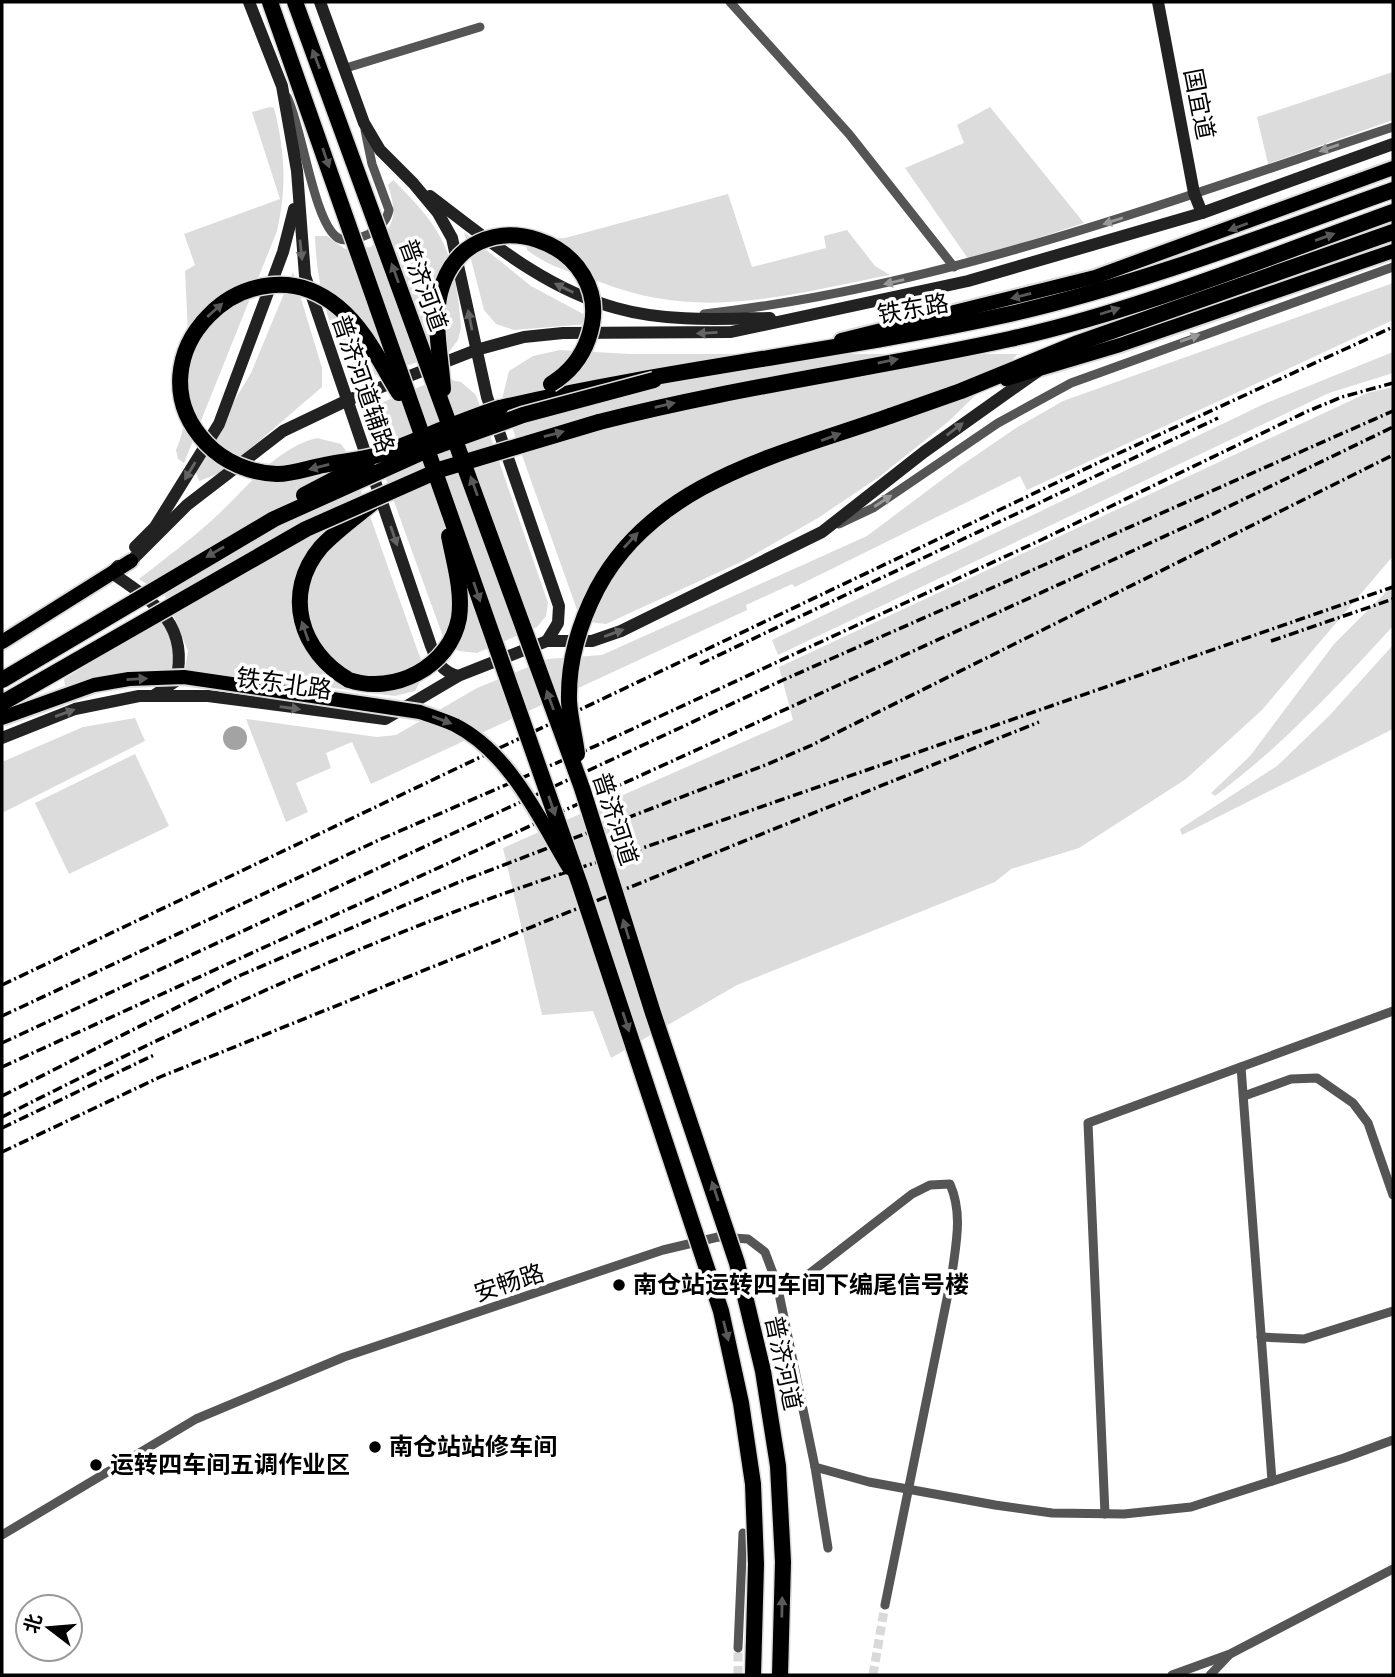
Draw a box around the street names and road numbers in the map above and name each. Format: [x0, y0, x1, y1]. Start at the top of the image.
street label: 国宜道 [1176, 66, 1222, 142]
street label: 普济河道 [392, 234, 454, 336]
street label: 铁东路 [875, 287, 951, 331]
street label: 普济河道辅路 [324, 311, 402, 457]
street label: 铁东北路 [234, 661, 334, 707]
street label: 普济河道 [585, 768, 645, 870]
street label: 安畅路 [470, 1257, 548, 1309]
street label: 普济河道 [757, 1313, 809, 1413]

